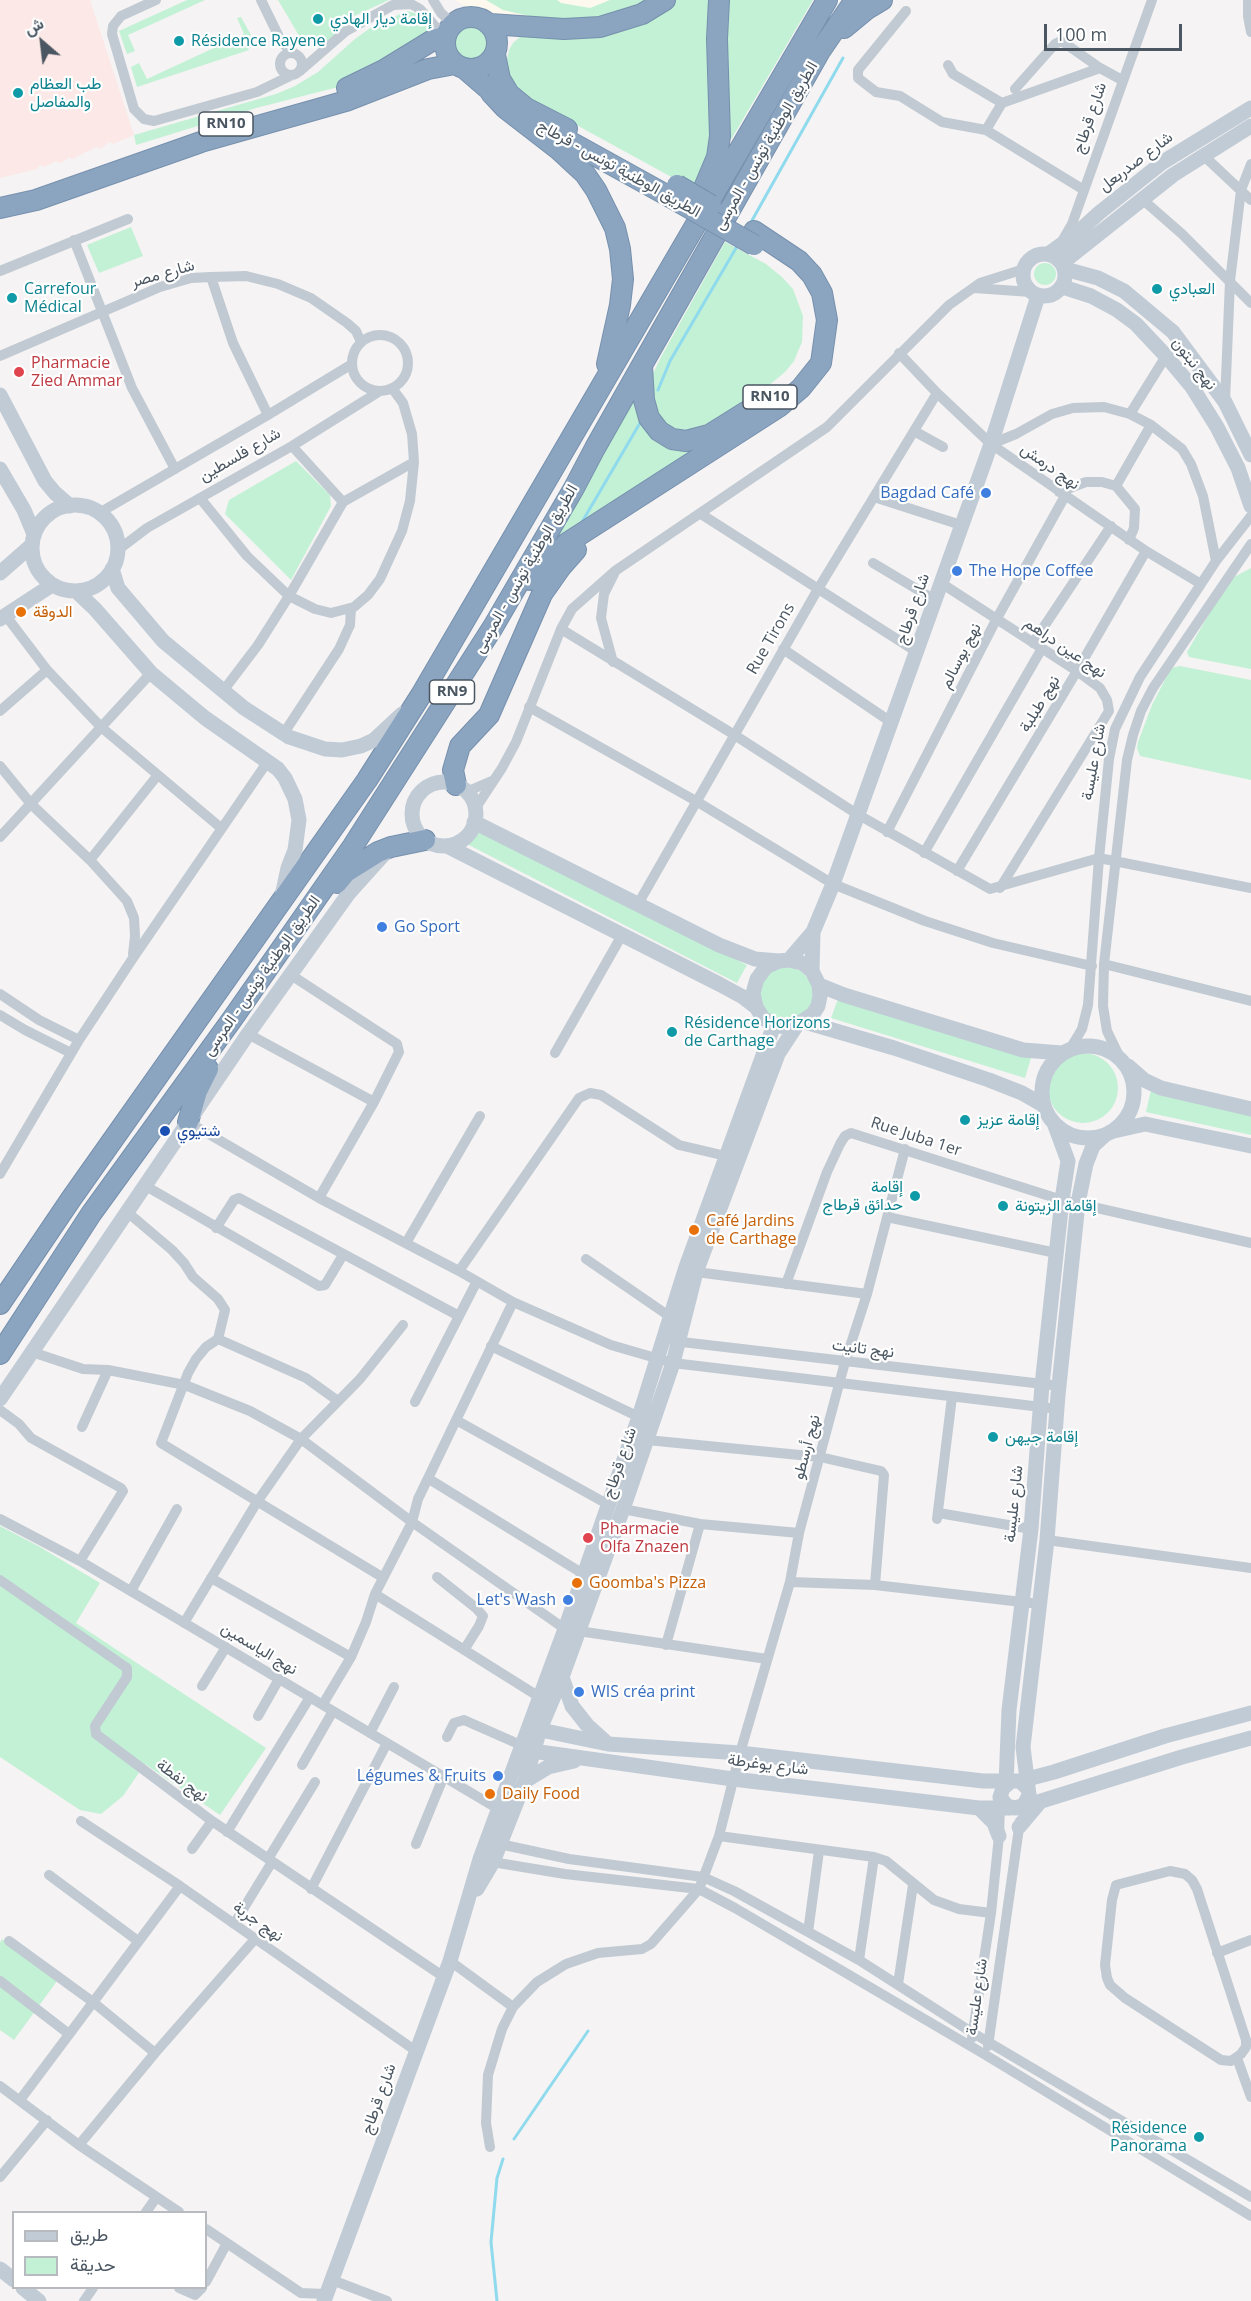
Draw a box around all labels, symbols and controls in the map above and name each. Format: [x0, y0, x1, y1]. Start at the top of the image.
place label: إقامة ديار الهادي [330, 9, 432, 29]
north arrow [12, 12, 72, 72]
text: ش [20, 12, 47, 40]
marker: إقامة ديار الهادي [311, 12, 325, 26]
scale bar [1047, 12, 1185, 50]
text: 100 m [1055, 22, 1107, 46]
place label: Résidence Rayene [191, 31, 325, 51]
marker: Résidence Rayene [172, 34, 186, 48]
street label: الطريق الوطنية تونس - المرسى [710, 58, 822, 234]
place label: طب العظام والمفاصل [30, 74, 101, 112]
street label: شارع قرطاج [1069, 80, 1111, 156]
marker: طب العظام والمفاصل [11, 86, 25, 100]
road number: RN10 [199, 112, 253, 136]
street label: الطريق الوطنية تونس - قرطاج [534, 116, 704, 222]
street label: شارع صدربعل [1095, 128, 1177, 196]
street label: شارع مصر [129, 256, 197, 292]
place label: Carrefour Médical [24, 279, 96, 317]
place label: العبادي [1169, 279, 1215, 299]
marker: العبادي [1150, 282, 1164, 296]
marker: Carrefour Médical [5, 291, 19, 305]
street label: نهج نبتون [1168, 334, 1220, 394]
place label: Pharmacie Zied Ammar [31, 353, 122, 391]
marker: Pharmacie Zied Ammar [12, 365, 26, 379]
road number: RN10 [743, 385, 797, 409]
street label: شارع فلسطين [196, 424, 284, 486]
street label: نهج درمش [1017, 440, 1083, 494]
street label: الطريق الوطنية تونس - المرسى [470, 481, 582, 657]
place label: Bagdad Café [880, 483, 974, 503]
marker: Bagdad Café [979, 486, 993, 500]
place label: The Hope Coffee [969, 561, 1094, 581]
marker: The Hope Coffee [950, 564, 964, 578]
street label: شارع قرطاج [892, 571, 934, 647]
street label: Rue Tirons [743, 600, 799, 678]
place label: الدوقة [33, 602, 73, 622]
marker: الدوقة [14, 605, 28, 619]
street label: نهج عين دراهم [1020, 613, 1110, 683]
street label: نهج بوسالم [936, 620, 986, 692]
street label: نهج طبلبة [1016, 672, 1064, 736]
road number: RN9 [430, 680, 474, 704]
street label: شارع عليسة [1078, 722, 1110, 802]
street label: الطريق الوطنية تونس - المرسى [199, 892, 325, 1060]
place label: Go Sport [394, 917, 460, 937]
marker: Go Sport [375, 920, 389, 934]
place label: Résidence Horizons de Carthage [684, 1013, 830, 1051]
marker: Résidence Horizons de Carthage [665, 1025, 679, 1039]
place label: إقامة عزيز [977, 1110, 1039, 1130]
street label: Rue Juba 1er [868, 1113, 964, 1161]
marker: إقامة عزيز [958, 1113, 972, 1127]
place label: شتيوي [177, 1121, 220, 1141]
marker: شتيوي [158, 1124, 172, 1138]
place label: إقامة حدائق قرطاج [822, 1177, 903, 1215]
marker: إقامة حدائق قرطاج [908, 1189, 922, 1203]
place label: إقامة الزيتونة [1015, 1196, 1096, 1216]
marker: إقامة الزيتونة [996, 1199, 1010, 1213]
place label: Café Jardins de Carthage [706, 1211, 797, 1249]
marker: Café Jardins de Carthage [687, 1223, 701, 1237]
street label: نهج تانيت [831, 1336, 895, 1362]
street label: نهج أرسطو [789, 1413, 825, 1481]
street label: شارع قرطاج [599, 1425, 641, 1501]
place label: إقامة جيهن [1005, 1427, 1078, 1447]
marker: إقامة جيهن [986, 1430, 1000, 1444]
street label: شارع عليسة [1000, 1465, 1028, 1543]
place label: Pharmacie Olfa Znazen [600, 1519, 689, 1557]
marker: Pharmacie Olfa Znazen [581, 1531, 595, 1545]
place label: Goomba's Pizza [589, 1573, 706, 1593]
marker: Goomba's Pizza [570, 1576, 584, 1590]
place label: Let's Wash [477, 1590, 556, 1610]
marker: Let's Wash [561, 1593, 575, 1607]
street label: نهج الياسمين [217, 1619, 301, 1679]
place label: WIS créa print [591, 1682, 695, 1702]
marker: WIS créa print [572, 1685, 586, 1699]
street label: شارع يوغرطة [726, 1751, 810, 1779]
street label: نهج نفطة [153, 1755, 211, 1807]
place label: Légumes & Fruits [357, 1766, 486, 1786]
marker: Légumes & Fruits [491, 1769, 505, 1783]
place label: Daily Food [502, 1784, 580, 1804]
marker: Daily Food [483, 1787, 497, 1801]
street label: نهج جربة [229, 1898, 287, 1946]
street label: شارع عليسة [962, 1957, 992, 2037]
street label: شارع قرطاج [357, 2061, 401, 2137]
place label: Résidence Panorama [1110, 2118, 1187, 2156]
marker: Résidence Panorama [1192, 2130, 1206, 2144]
legend [12, 2211, 207, 2289]
text: طريق [70, 2222, 108, 2246]
text: حديقة [70, 2252, 116, 2276]

